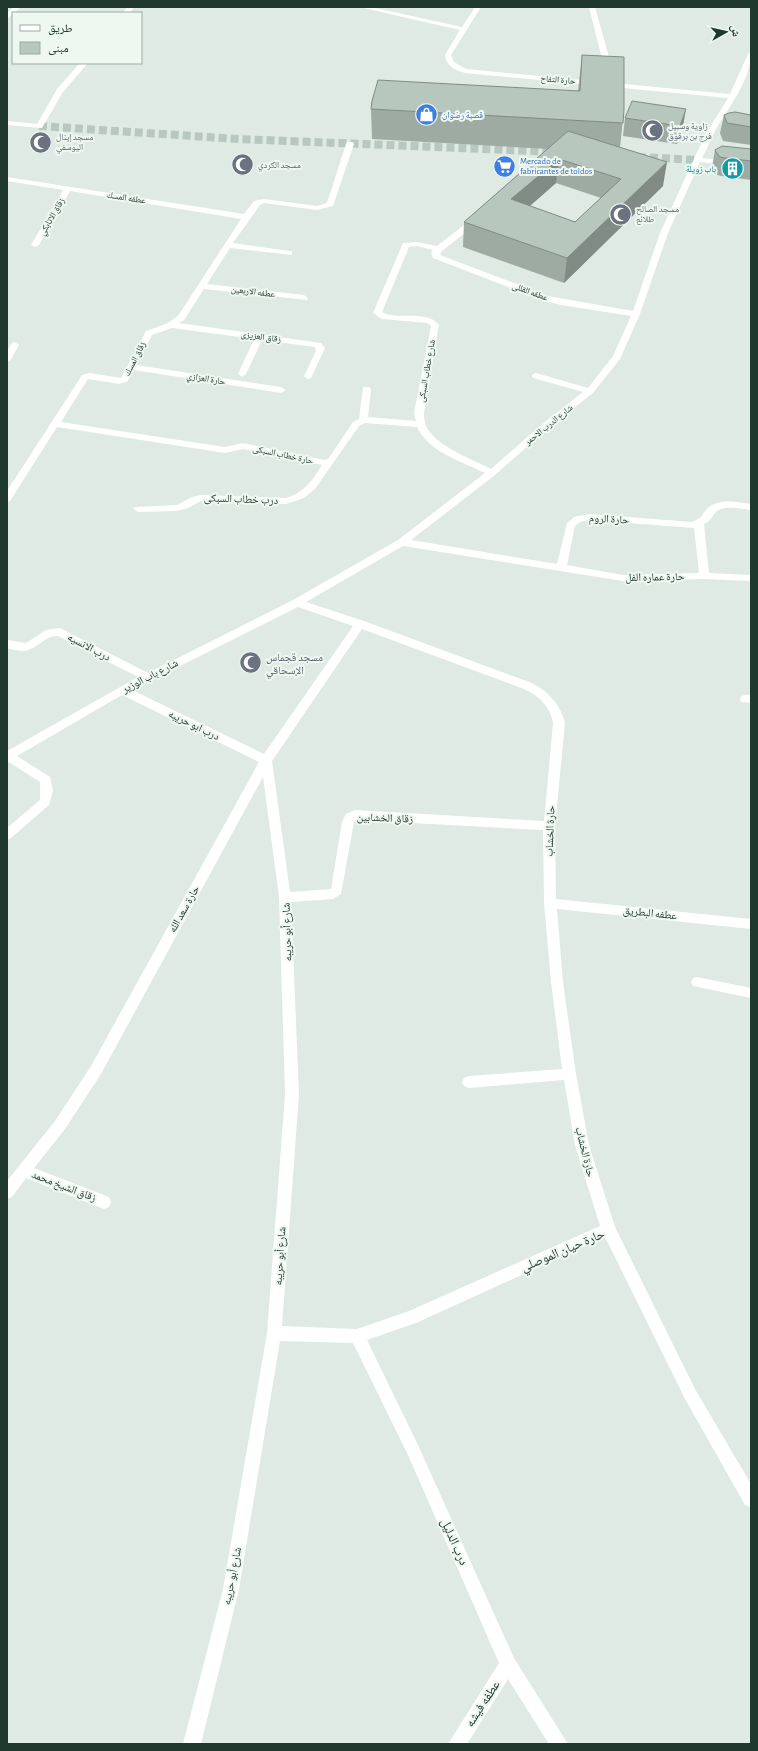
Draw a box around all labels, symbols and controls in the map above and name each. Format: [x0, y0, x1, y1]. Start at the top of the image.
legend [12, 12, 142, 64]
north arrow [706, 12, 746, 52]
text: طريق [48, 22, 73, 35]
text: ش [727, 24, 742, 38]
text: مبنى [48, 42, 69, 55]
street label: حارة التفاح [540, 74, 576, 87]
shop icon: قصبة رضوان [414, 102, 440, 128]
place label: قصبة رضوان [442, 111, 483, 120]
mosque icon: زاوية وسبيل فرج بن برقوق [640, 118, 666, 144]
place label: زاوية وسبيل فرج بن برقوق [668, 122, 712, 142]
mosque icon: مسجد إينال اليوسفي [27, 129, 53, 155]
place label: مسجد إينال اليوسفي [56, 133, 93, 154]
mosque icon: مسجد الكردي [229, 152, 255, 178]
supermarket icon: Mercado de fabricantes de toldos [492, 153, 518, 179]
building icon: باب زويلة [719, 156, 745, 182]
place label: Mercado de fabricantes de toldos [520, 157, 592, 176]
place label: مسجد الكردي [258, 161, 301, 172]
place label: باب زويلة [686, 165, 717, 174]
street label: عطفه المسك [106, 190, 147, 206]
street label: زقاق الاتابكي [38, 196, 69, 238]
mosque icon: مسجد الصالح طلائع [608, 201, 634, 227]
place label: مسجد الصالح طلائع [636, 205, 679, 225]
street label: عطفه القللى [511, 281, 550, 303]
street label: عطفه الاربعين [230, 285, 276, 299]
street label: زقاق العزيزى [240, 330, 282, 345]
street label: شارع خطاب السبكى [417, 339, 438, 403]
street label: زقاق المسك [123, 340, 148, 378]
street label: حارة العزازي [186, 371, 226, 389]
street label: شارع الدرب الاحمر [523, 403, 575, 448]
street label: حارة خطاب السبكى [252, 444, 314, 466]
street label: درب خطاب السبكى [204, 492, 279, 507]
street label: حارة الروم [589, 512, 629, 527]
street label: حارة عماره الفل [625, 571, 685, 584]
street label: درب الانسيه [66, 631, 113, 663]
mosque icon: مسجد قجماس الإسحاقي [237, 650, 263, 676]
place label: مسجد قجماس الإسحاقي [266, 652, 323, 678]
street label: شارع باب الوزير [119, 657, 180, 696]
street label: درب ابو حريبه [167, 708, 222, 743]
street label: حارة الخشاب [544, 805, 557, 857]
street label: زقاق الخشابين [357, 812, 413, 825]
street label: حارة سعد الله [167, 884, 201, 934]
street label: شارع أبو حريبه [279, 902, 295, 962]
street label: عطفه البطريق [623, 905, 678, 922]
street label: حارة الخشاب [573, 1126, 597, 1178]
street label: زقاق الشيخ محمد [30, 1169, 98, 1204]
street label: شارع أبو حريبه [271, 1226, 289, 1286]
street label: حارة حيان الموصلي [519, 1227, 608, 1278]
street label: درب الدليل [437, 1517, 470, 1568]
street label: شارع أبو حريبه [219, 1546, 244, 1606]
street label: عطفه فيشه [463, 1678, 503, 1730]

